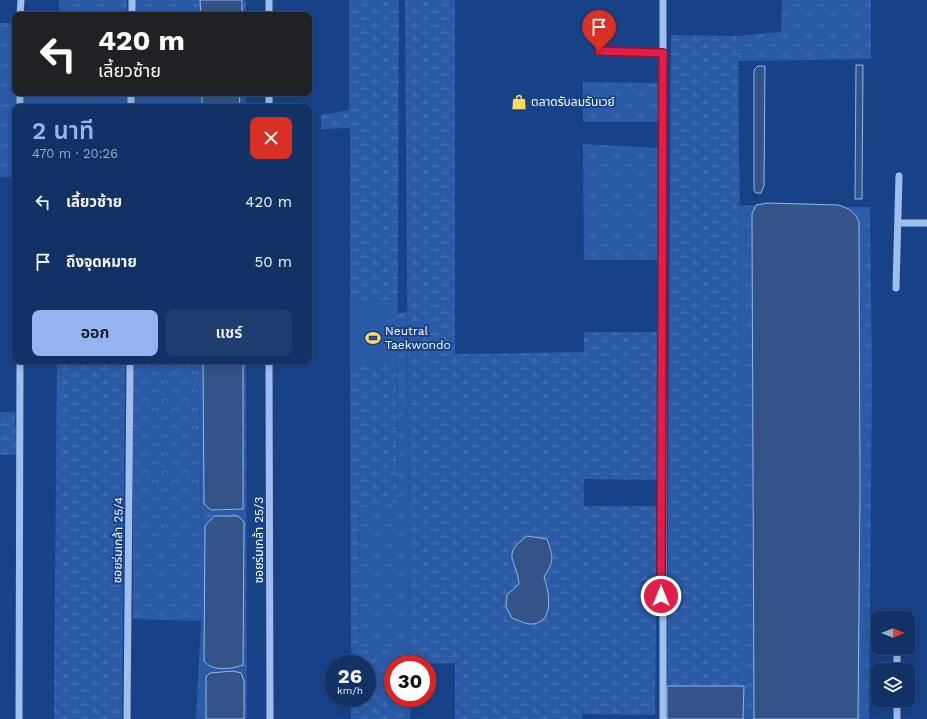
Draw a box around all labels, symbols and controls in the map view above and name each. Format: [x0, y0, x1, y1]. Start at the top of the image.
pin [582, 10, 616, 51]
icon: arrive [588, 16, 610, 38]
text: 420 m [98, 24, 185, 57]
icon: left [32, 28, 84, 80]
text: เลี้ยวซ้าย [98, 60, 161, 81]
shop icon: ตลาดรับลมรันเวย์ [510, 93, 528, 111]
place label: ตลาดรับลมรันเวย์ [531, 95, 615, 109]
text: 2 นาที [32, 117, 94, 145]
button: close [250, 117, 292, 159]
text: 470 m · 20:26 [32, 146, 118, 161]
icon: left [32, 191, 54, 213]
text: เลี้ยวซ้าย [66, 193, 122, 211]
text: 420 m [245, 193, 292, 211]
icon: arrive [32, 251, 54, 273]
text: ถึงจุดหมาย [66, 253, 137, 271]
text: 50 m [255, 253, 292, 271]
button: ออก [32, 310, 158, 356]
button: แชร์ [166, 310, 292, 356]
place label: Neutral Taekwondo [385, 324, 451, 352]
sports icon: Neutral Taekwondo [364, 329, 382, 347]
street label: ซอยร่มเกล้า 25/4 [110, 497, 126, 583]
street label: ซอยร่มเกล้า 25/3 [252, 497, 266, 583]
position arrow [640, 575, 682, 617]
north arrow [871, 611, 915, 655]
map controls [871, 611, 915, 707]
speed limit sign: 30 [384, 655, 436, 707]
button: layers [871, 663, 915, 707]
text: 26 [338, 664, 362, 688]
text: km/h [337, 685, 363, 696]

